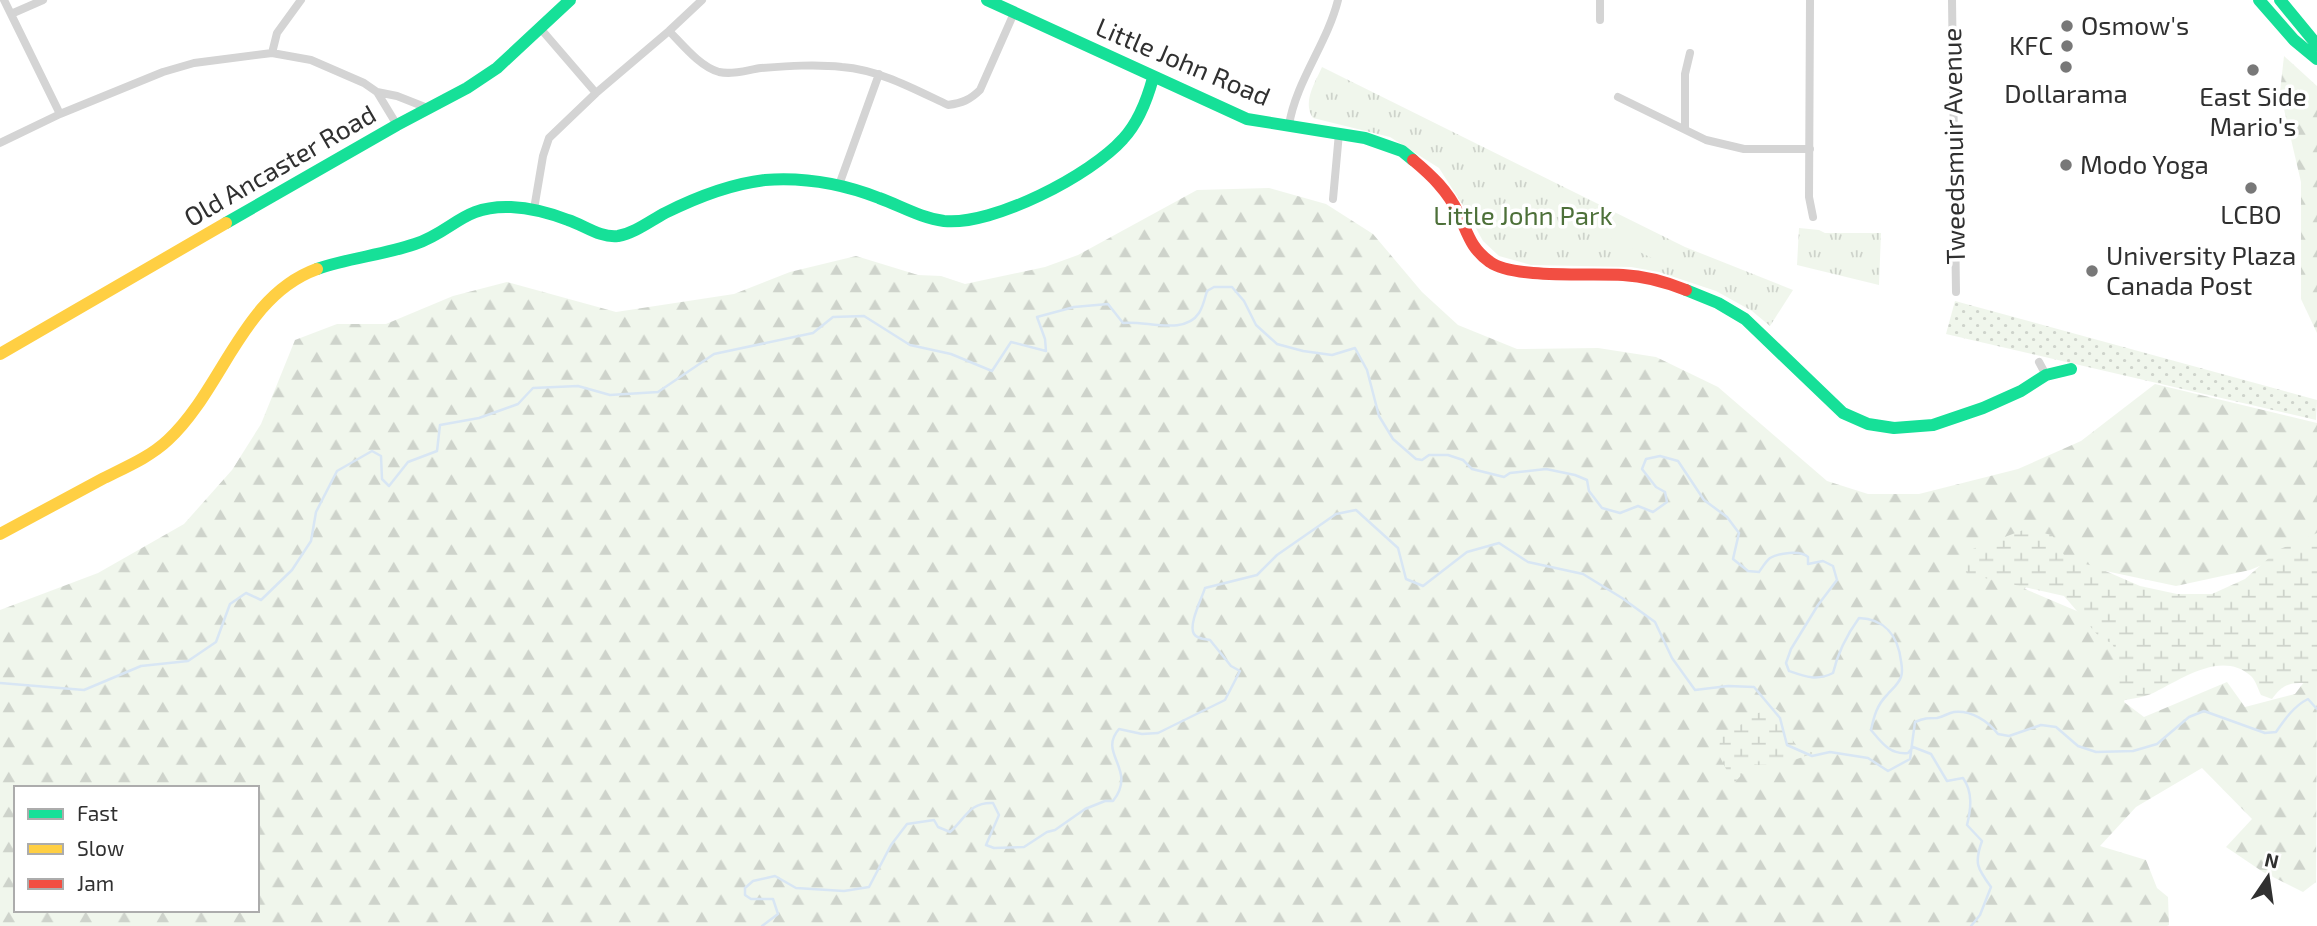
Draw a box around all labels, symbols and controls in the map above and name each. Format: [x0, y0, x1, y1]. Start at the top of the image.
place label: Osmow's [2081, 9, 2189, 40]
street label: Little John Road [1092, 10, 1275, 111]
marker: Osmow's [2059, 18, 2075, 34]
street label: Tweedsmuir Avenue [1935, 27, 1970, 265]
place label: KFC [2009, 29, 2053, 60]
marker: KFC [2059, 38, 2075, 54]
marker: Dollarama [2058, 59, 2074, 75]
marker: East Side Mario's [2245, 62, 2261, 78]
place label: Dollarama [2004, 77, 2128, 108]
place label: East Side Mario's [2199, 80, 2307, 141]
street label: Old Ancaster Road [178, 97, 381, 232]
place label: Modo Yoga [2080, 148, 2209, 179]
marker: Modo Yoga [2058, 157, 2074, 173]
marker: LCBO [2243, 180, 2259, 196]
place label: LCBO [2220, 198, 2282, 229]
park label: Little John Park [1433, 199, 1613, 230]
place label: University Plaza Canada Post [2106, 239, 2296, 300]
marker: University Plaza Canada Post [2084, 263, 2100, 279]
legend [14, 786, 259, 912]
text: Fast [77, 800, 118, 825]
text: Slow [77, 835, 124, 860]
north arrow [2233, 842, 2303, 912]
text: N [2263, 847, 2281, 873]
text: Jam [77, 870, 114, 895]

